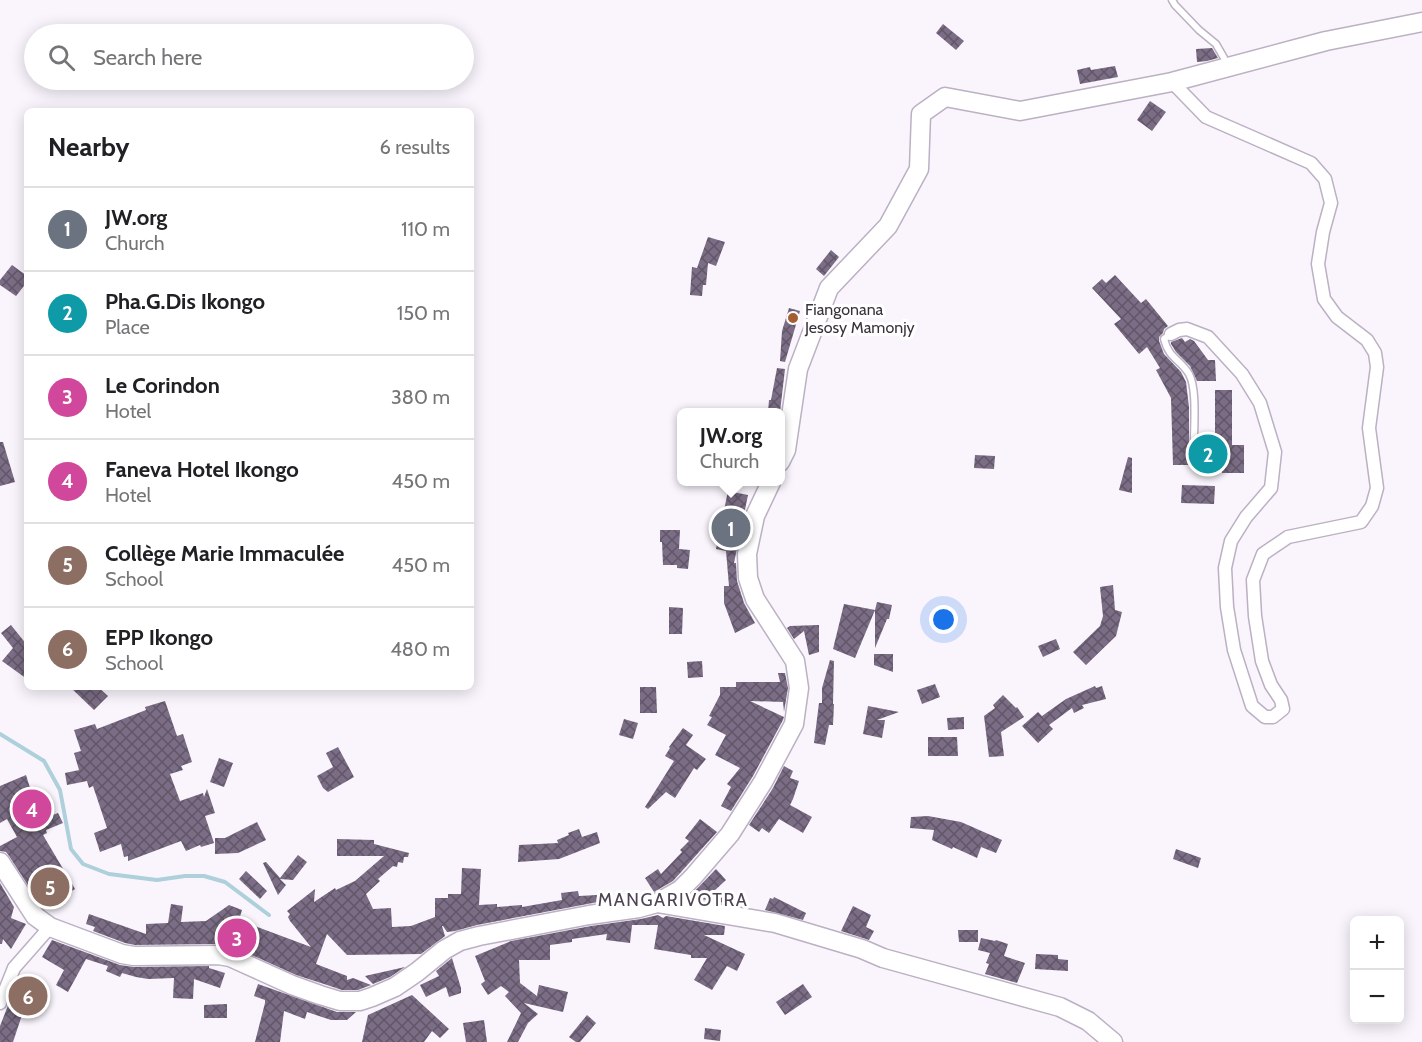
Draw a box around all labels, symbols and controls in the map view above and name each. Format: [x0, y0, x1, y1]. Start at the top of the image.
search box [24, 24, 474, 90]
icon: search [45, 41, 78, 74]
text: Search here [93, 44, 202, 71]
text: Nearby [48, 131, 129, 163]
text: 6 results [379, 135, 450, 159]
text: JW.org [105, 204, 167, 231]
text: 1 [64, 217, 71, 241]
text: 110 m [401, 217, 450, 241]
text: Church [105, 231, 165, 255]
text: Pha.G.Dis Ikongo [105, 288, 265, 315]
place label: Fiangonana Jesosy Mamonjy [804, 300, 915, 337]
text: 2 [62, 301, 73, 325]
text: 150 m [397, 301, 450, 325]
marker: Fiangonana Jesosy Mamonjy [786, 311, 800, 325]
text: Place [105, 315, 150, 339]
text: Le Corindon [105, 372, 220, 399]
text: 3 [62, 385, 73, 409]
text: 380 m [391, 385, 450, 409]
text: Hotel [105, 399, 151, 423]
popup [677, 408, 785, 486]
text: JW.org [700, 422, 762, 449]
pin: 2 [1188, 432, 1228, 476]
text: Church [700, 449, 759, 473]
text: Faneva Hotel Ikongo [105, 456, 299, 483]
text: 4 [61, 469, 74, 493]
text: 450 m [392, 469, 450, 493]
text: Hotel [105, 483, 151, 507]
pin: 1 [712, 506, 750, 550]
text: Collège Marie Immaculée [105, 540, 344, 567]
text: 5 [62, 553, 73, 577]
text: 450 m [392, 553, 450, 577]
text: School [105, 567, 163, 591]
your location [929, 605, 958, 634]
text: EPP Ikongo [105, 624, 213, 651]
text: 6 [62, 637, 73, 661]
text: 480 m [390, 637, 450, 661]
text: School [105, 651, 163, 675]
pin: 4 [12, 786, 51, 832]
pin: 5 [31, 864, 70, 910]
district label: MANGARIVOTRA [598, 889, 748, 911]
pin: 3 [218, 916, 256, 960]
map controls [1350, 916, 1404, 1024]
button: + [1350, 916, 1404, 970]
button: − [1350, 970, 1404, 1024]
pin: 6 [9, 974, 48, 1018]

